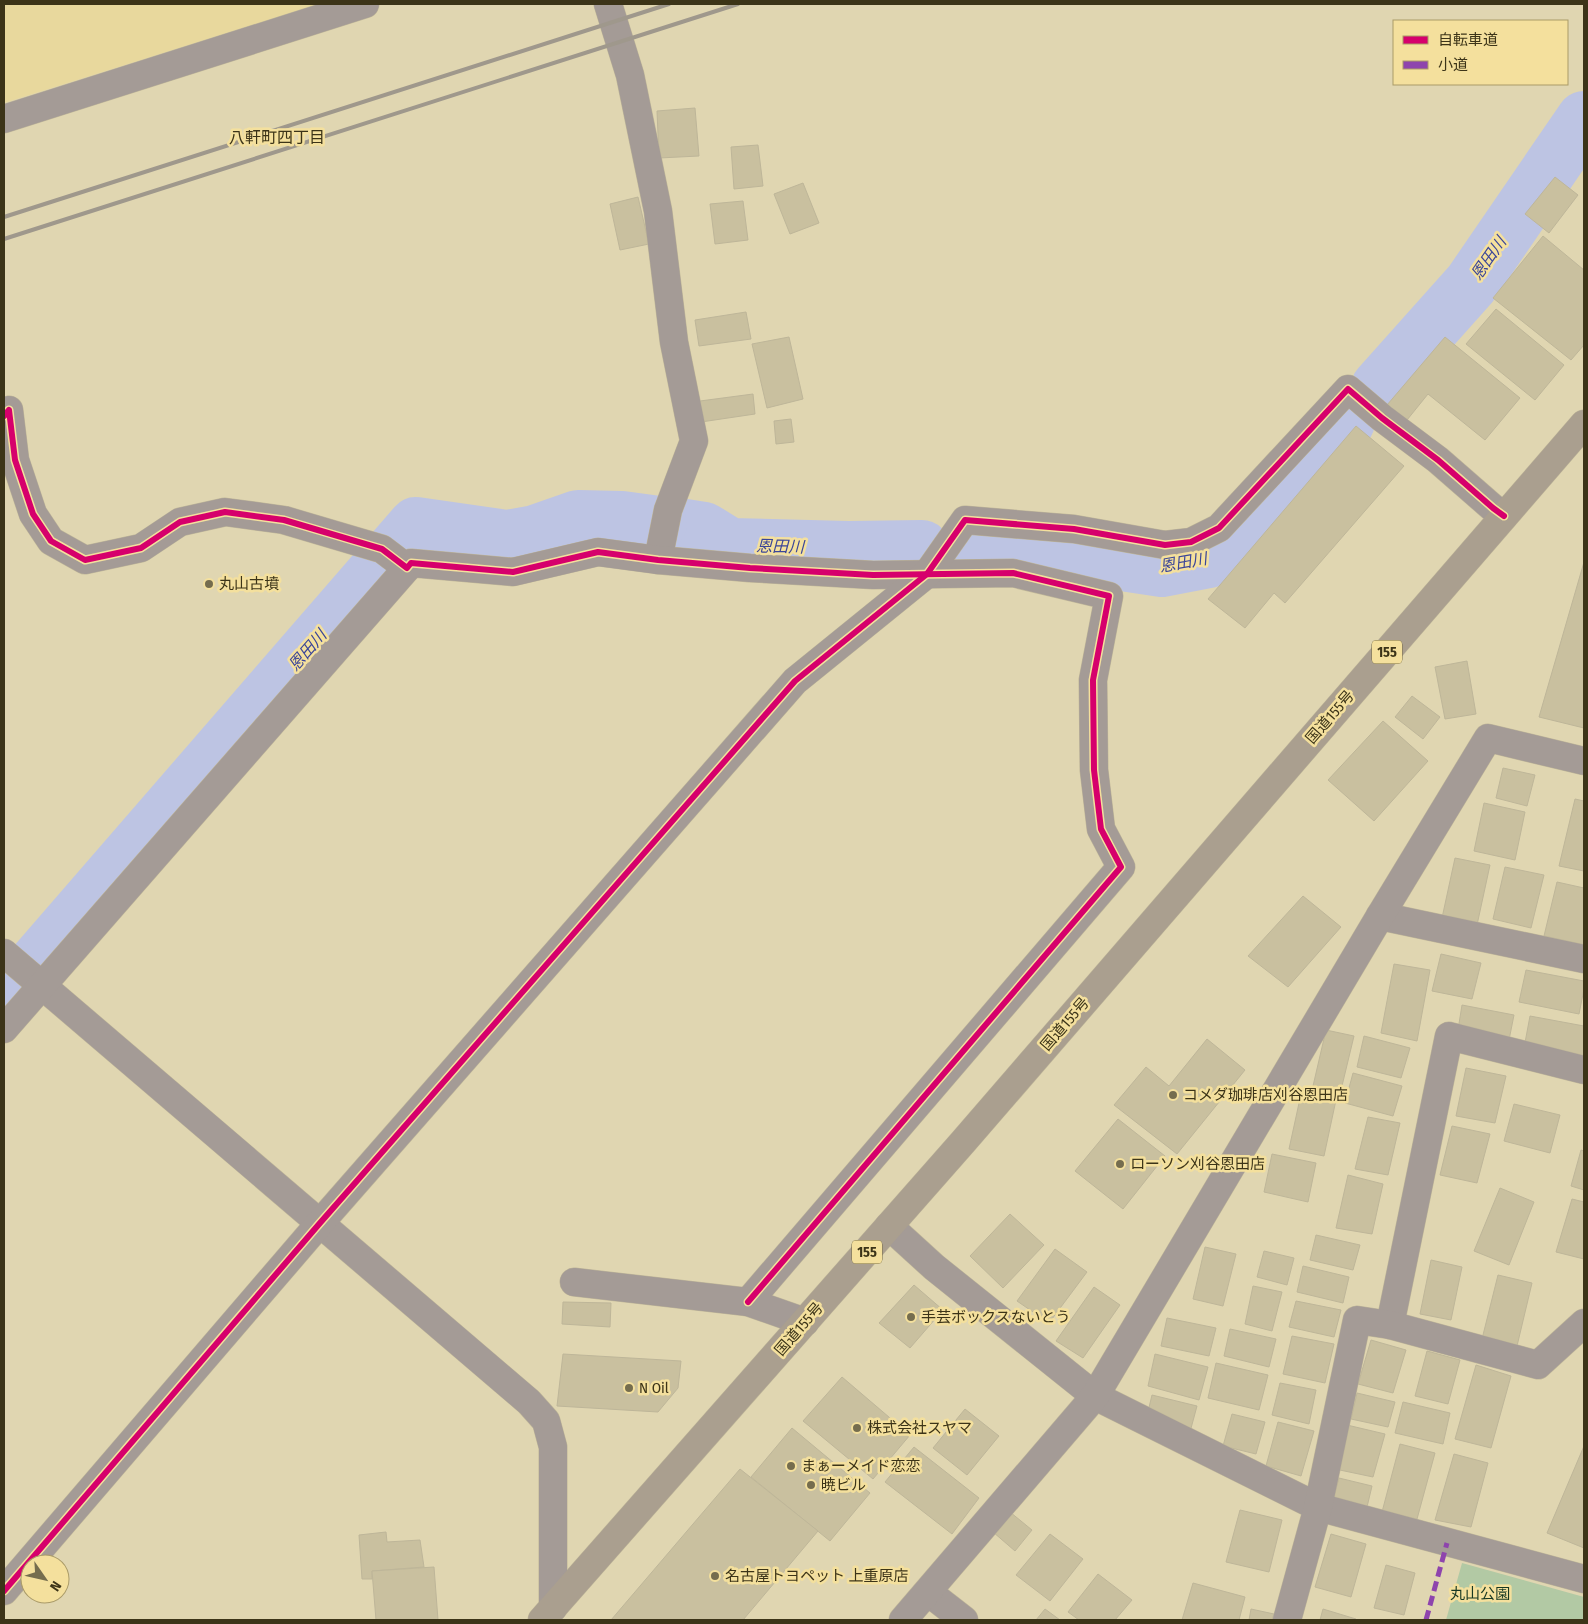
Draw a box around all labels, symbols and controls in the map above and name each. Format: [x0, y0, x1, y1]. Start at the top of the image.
legend [1393, 20, 1568, 85]
text: 自転車道 [1438, 31, 1498, 49]
text: 小道 [1438, 56, 1468, 74]
district label: 八軒町四丁目 [229, 128, 325, 147]
water label: 恩田川 [1467, 232, 1511, 283]
water label: 恩田川 [756, 537, 806, 556]
water label: 恩田川 [1158, 549, 1210, 576]
place label: 丸山古墳 [219, 575, 279, 593]
marker: 丸山古墳 [203, 578, 215, 590]
water label: 恩田川 [284, 624, 332, 675]
road number: 155 [1372, 640, 1402, 664]
street label: 国道155号 [1302, 687, 1358, 747]
street label: 国道155号 [1037, 994, 1093, 1054]
place label: コメダ珈琲店刈谷恩田店 [1183, 1086, 1348, 1104]
marker: コメダ珈琲店刈谷恩田店 [1167, 1089, 1179, 1101]
place label: ローソン刈谷恩田店 [1130, 1155, 1265, 1173]
marker: ローソン刈谷恩田店 [1114, 1158, 1126, 1170]
road number: 155 [852, 1240, 882, 1264]
street label: 国道155号 [771, 1299, 827, 1359]
place label: 手芸ボックスないとう [921, 1308, 1071, 1326]
marker: 手芸ボックスないとう [905, 1311, 917, 1323]
place label: N Oil [639, 1379, 669, 1397]
marker: N Oil [623, 1382, 635, 1394]
place label: 株式会社スヤマ [867, 1419, 972, 1437]
marker: 株式会社スヤマ [851, 1422, 863, 1434]
place label: まぁーメイド恋恋 [801, 1457, 920, 1475]
marker: まぁーメイド恋恋 [785, 1460, 797, 1472]
place label: 暁ビル [821, 1476, 866, 1494]
marker: 暁ビル [805, 1479, 817, 1491]
north arrow [20, 1554, 70, 1604]
place label: 名古屋トヨペット 上重原店 [725, 1567, 909, 1585]
marker: 名古屋トヨペット 上重原店 [709, 1570, 721, 1582]
text: N [46, 1578, 65, 1594]
park label: 丸山公園 [1450, 1585, 1510, 1603]

